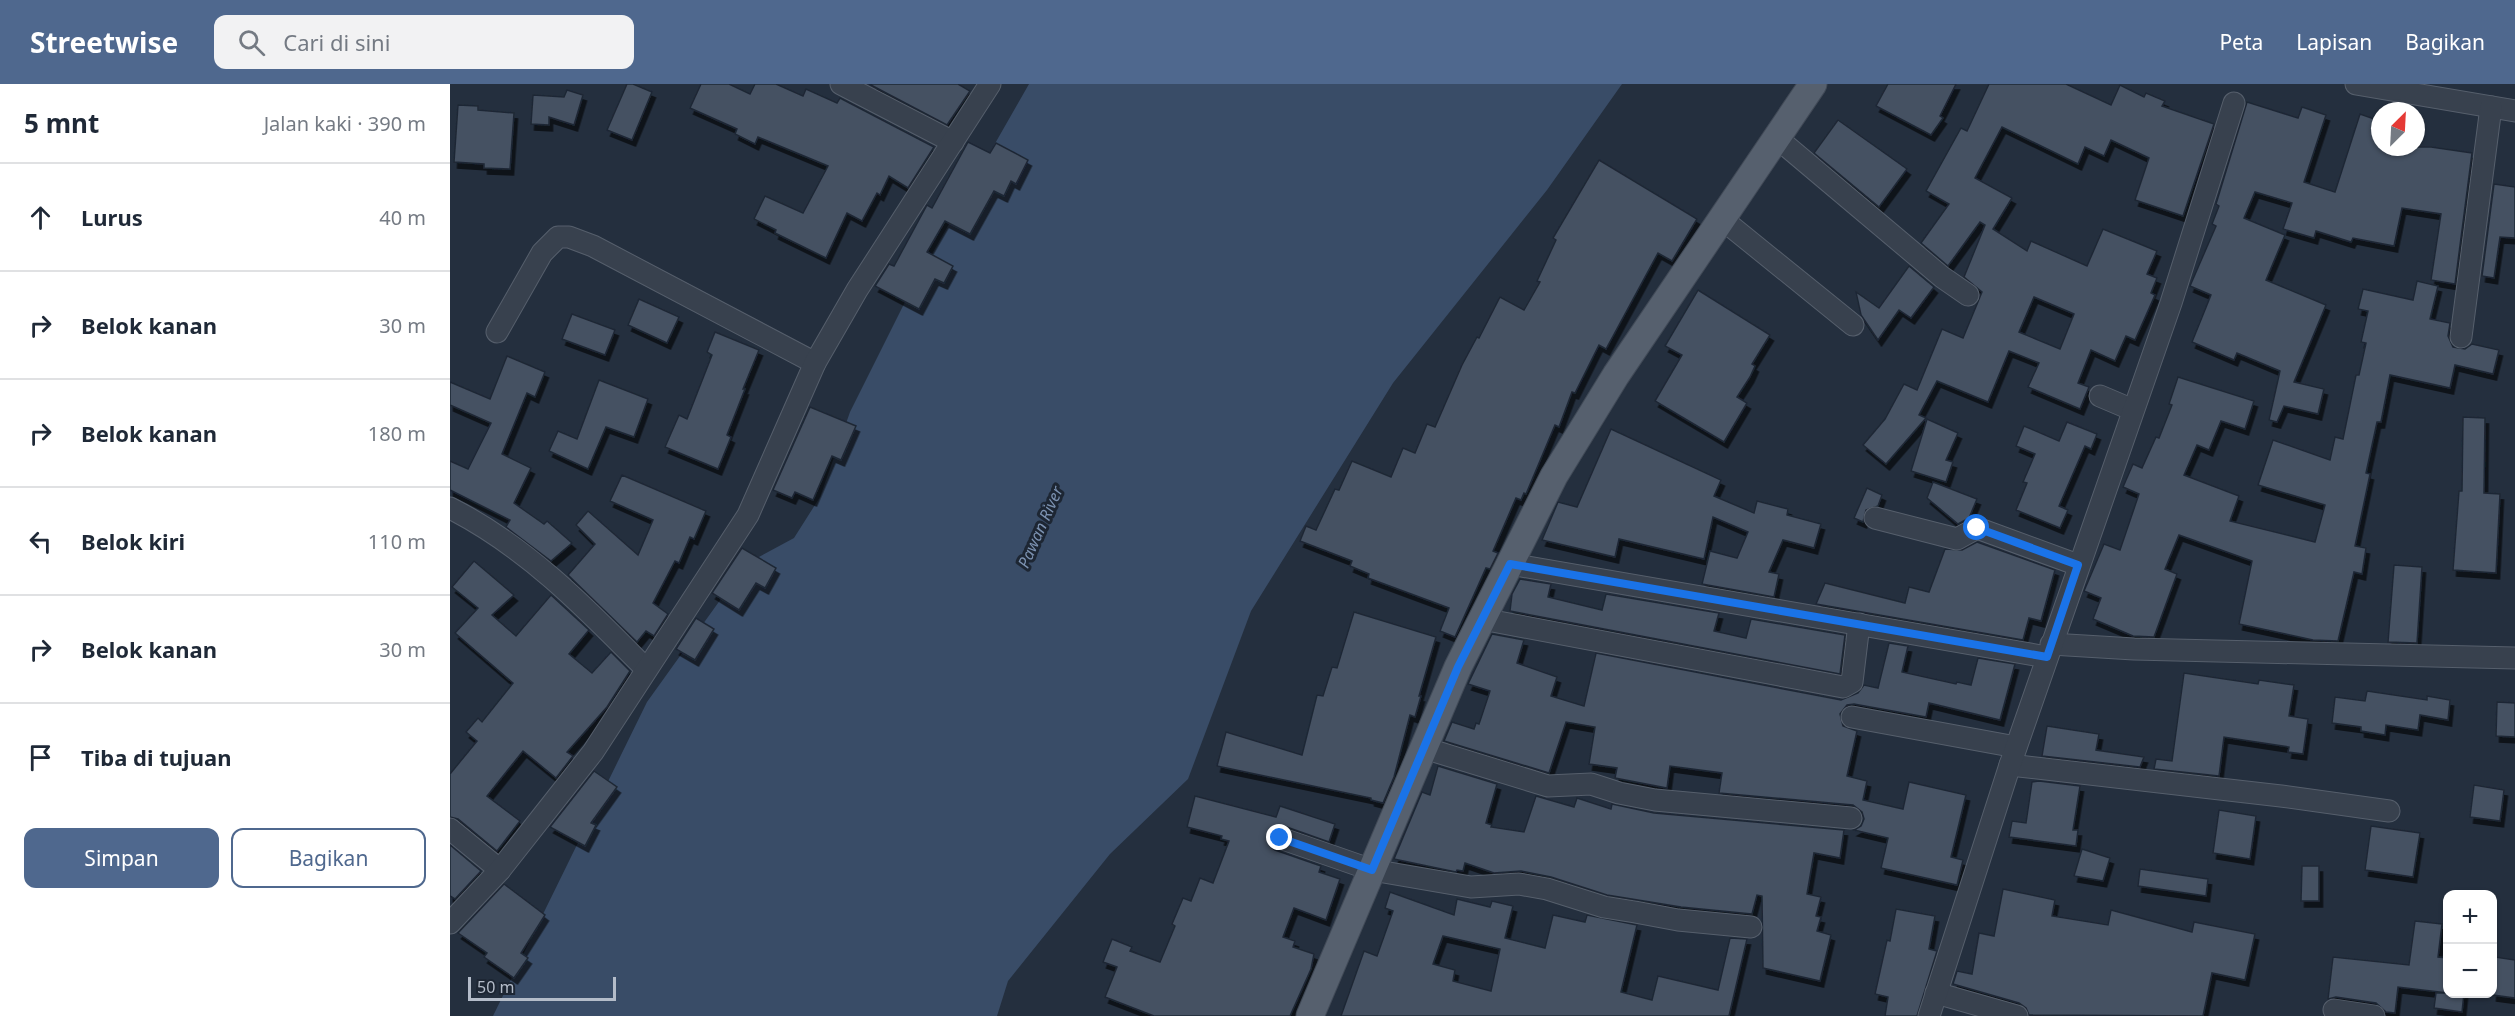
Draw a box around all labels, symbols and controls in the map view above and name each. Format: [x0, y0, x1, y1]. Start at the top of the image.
search box [214, 15, 634, 69]
text: Streetwise [30, 23, 178, 61]
icon: search [235, 26, 268, 59]
text: Cari di sini [283, 27, 390, 57]
text: Peta [2219, 28, 2263, 56]
text: Lapisan [2296, 28, 2372, 56]
text: Bagikan [2405, 28, 2485, 56]
north arrow [2371, 102, 2425, 156]
text: 5 mnt [24, 105, 99, 141]
text: Jalan kaki · 390 m [264, 110, 426, 137]
icon: ahead [24, 201, 57, 234]
text: Lurus [81, 202, 143, 232]
text: 40 m [379, 204, 426, 231]
icon: right [24, 309, 57, 342]
text: Belok kanan [81, 310, 217, 340]
text: 30 m [379, 312, 426, 339]
icon: right [24, 417, 57, 450]
text: Belok kanan [81, 418, 217, 448]
text: 180 m [368, 420, 426, 447]
water label: Pawan River [1012, 482, 1068, 571]
route start [1963, 514, 1989, 540]
icon: left [24, 525, 57, 558]
text: Belok kiri [81, 526, 185, 556]
text: 110 m [368, 528, 426, 555]
icon: right [24, 633, 57, 666]
text: Belok kanan [81, 634, 217, 664]
text: 30 m [379, 636, 426, 663]
icon: arrive [24, 741, 57, 774]
text: Tiba di tujuan [81, 742, 231, 772]
route end [1266, 824, 1292, 850]
button: Simpan [24, 828, 219, 888]
button: Bagikan [231, 828, 426, 888]
map controls [2443, 890, 2497, 998]
button: + [2443, 890, 2497, 944]
button: − [2443, 944, 2497, 998]
scale bar [468, 974, 616, 1002]
text: 50 m [477, 976, 514, 998]

